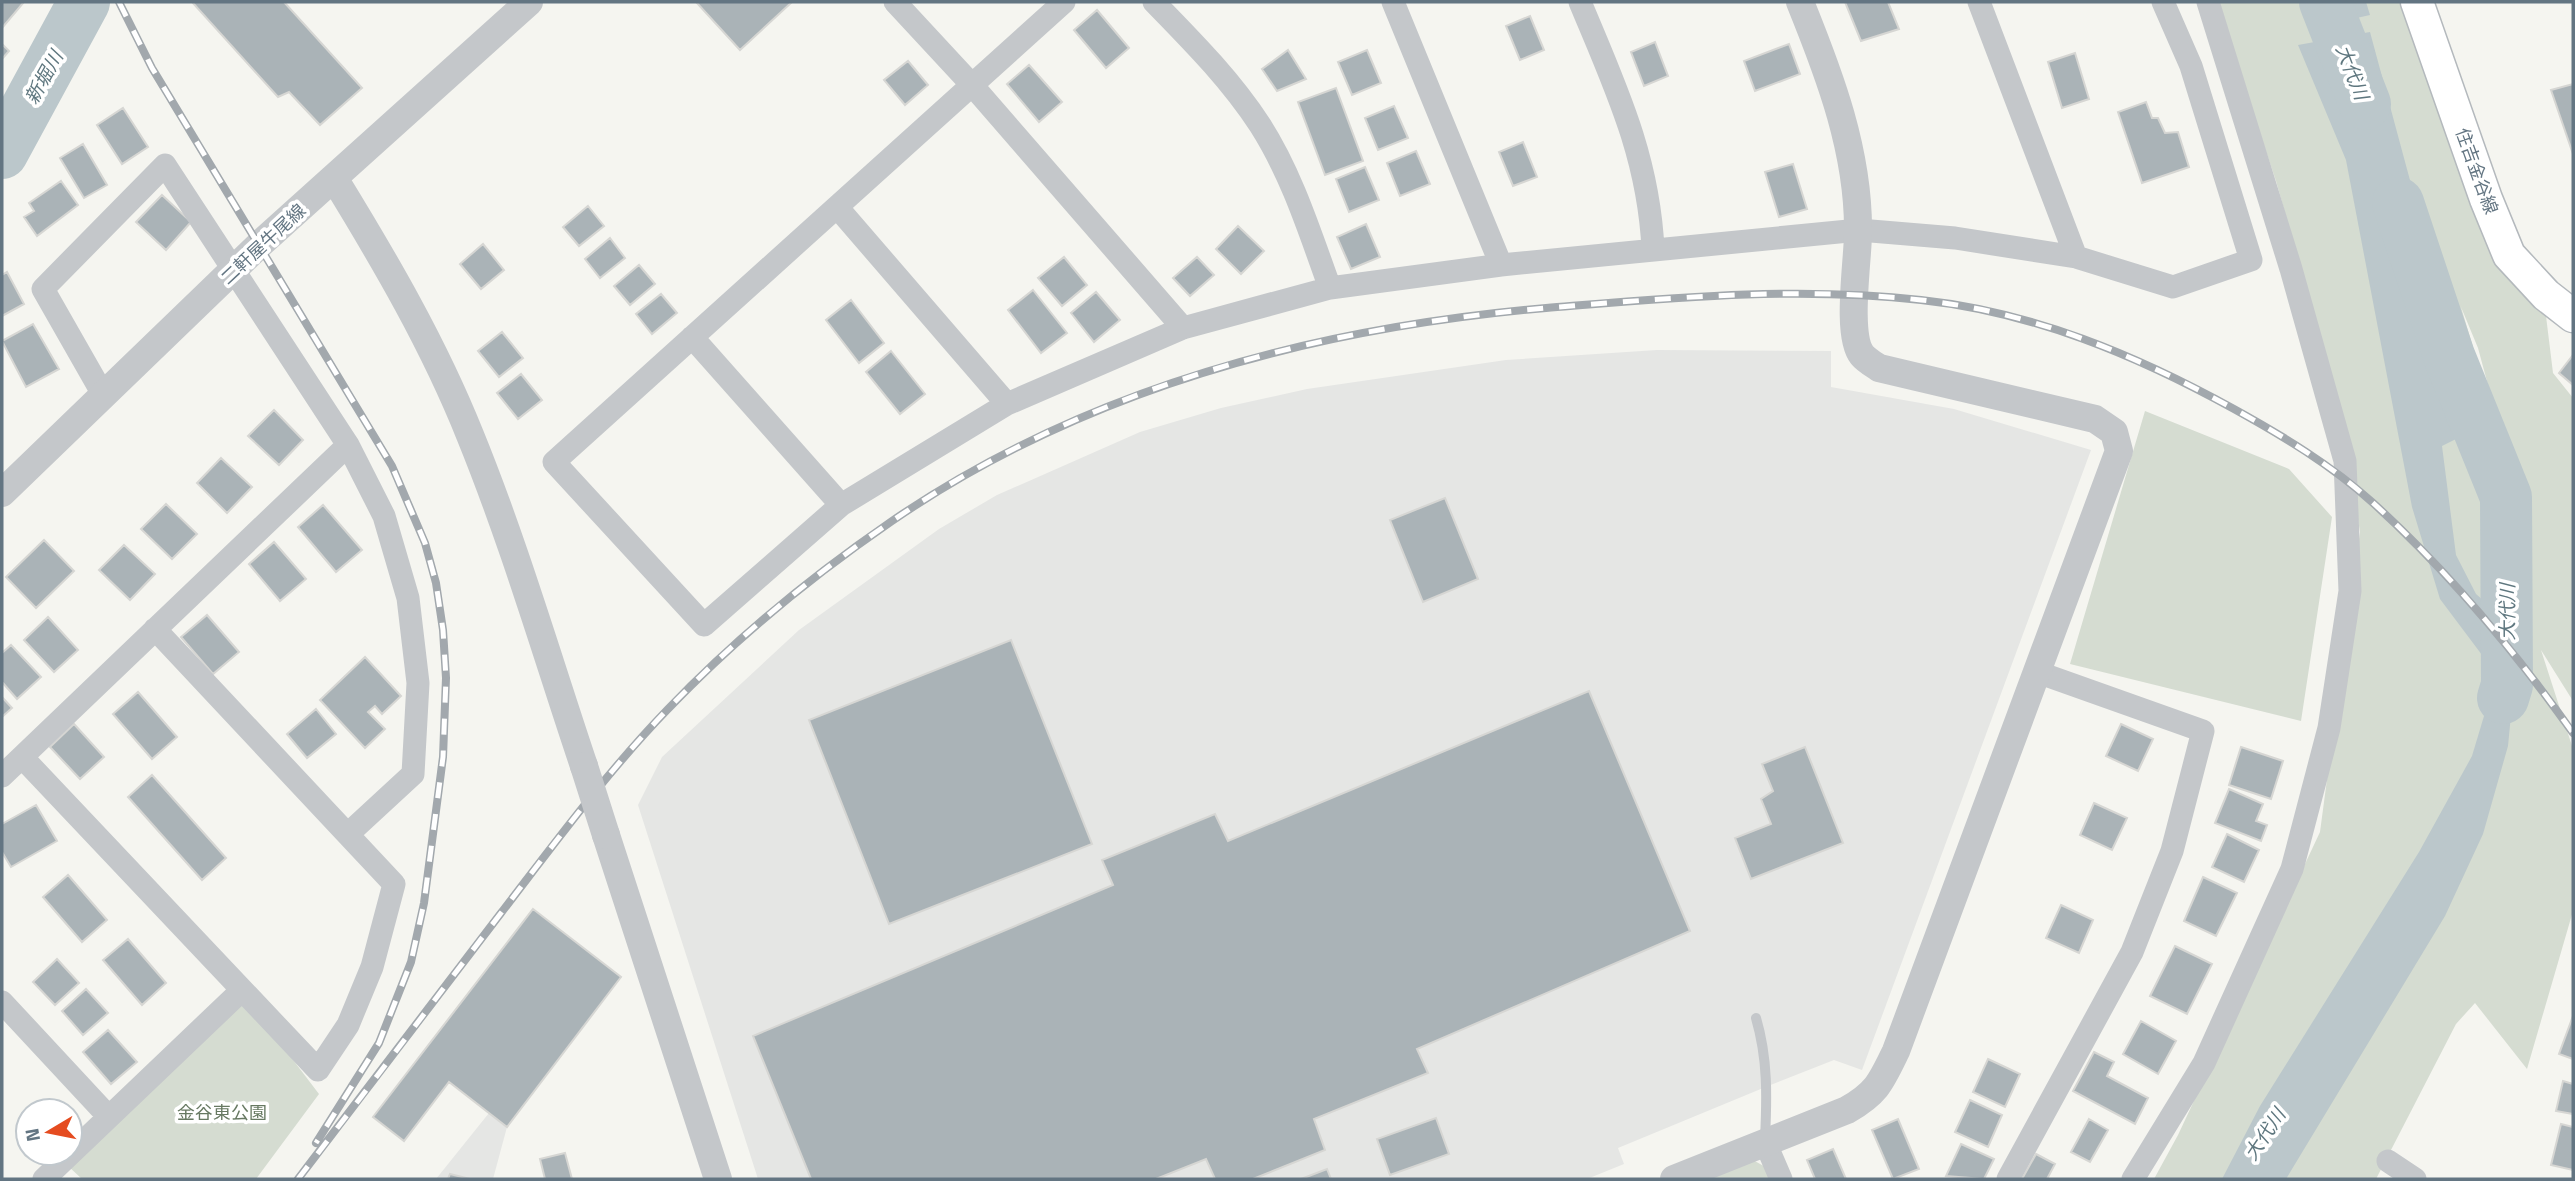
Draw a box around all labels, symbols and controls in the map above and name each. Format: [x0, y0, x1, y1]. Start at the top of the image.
water label: 大代川 [2329, 40, 2377, 106]
water label: 新堀川 [16, 43, 70, 109]
street label: 住吉金谷線 [2449, 124, 2505, 218]
street label: 二軒屋牛尾線 [214, 197, 312, 291]
water label: 大代川 [2492, 582, 2521, 641]
north arrow [14, 1097, 84, 1167]
park label: 金谷東公園 [177, 1099, 267, 1126]
water label: 大代川 [2236, 1101, 2293, 1166]
text: N [16, 1126, 47, 1144]

